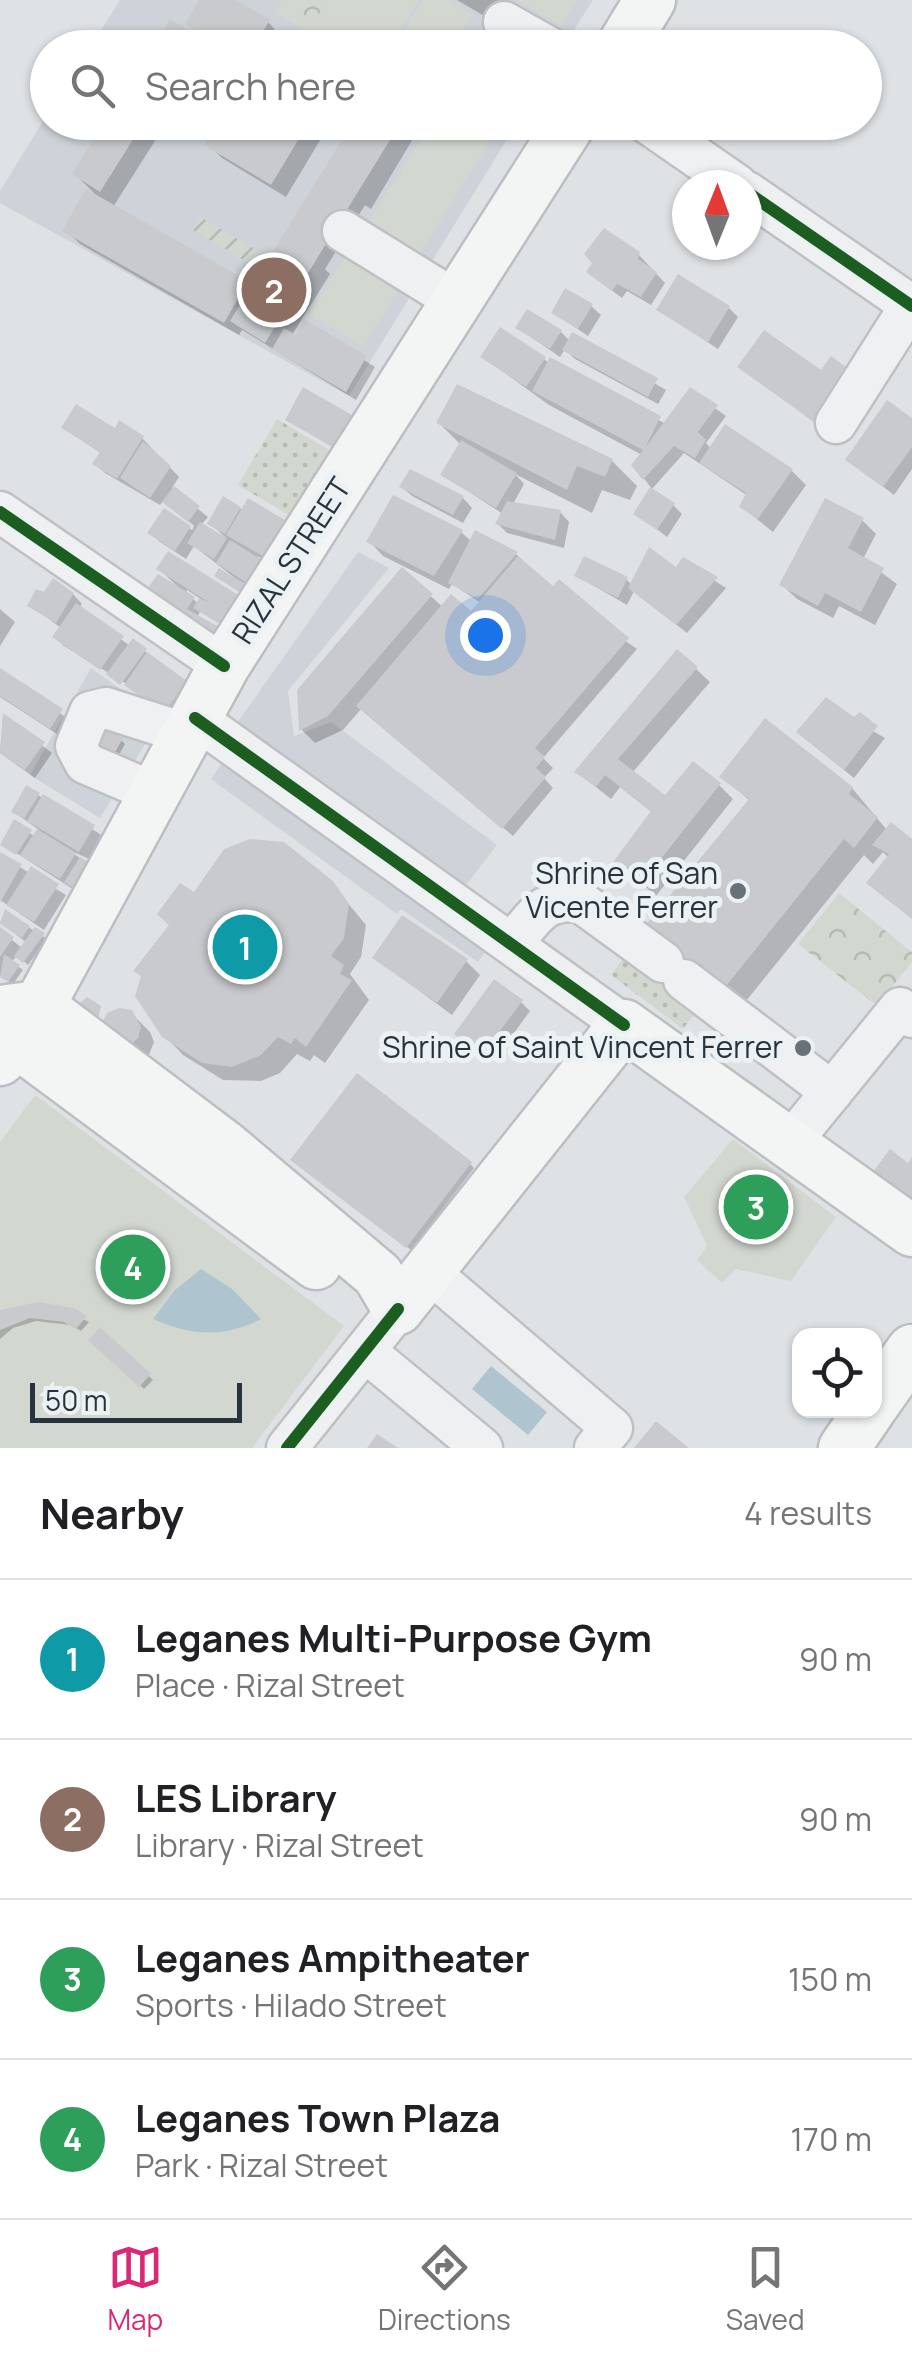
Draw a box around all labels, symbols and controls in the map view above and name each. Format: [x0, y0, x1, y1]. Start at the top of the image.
search box [30, 30, 882, 140]
icon: search [65, 58, 120, 113]
text: Search here [145, 59, 356, 111]
north arrow [672, 170, 762, 260]
pin: 2 [242, 252, 306, 328]
street label: RIZAL STREET [222, 469, 360, 651]
your location [460, 610, 511, 661]
place label: Shrine of San Vicente Ferrer [526, 852, 718, 927]
marker: Shrine of San Vicente Ferrer [727, 880, 749, 902]
pin: 1 [212, 910, 278, 984]
place label: Shrine of Saint Vincent Ferrer [382, 1026, 783, 1067]
marker: Shrine of Saint Vincent Ferrer [792, 1037, 814, 1059]
pin: 3 [724, 1170, 788, 1244]
pin: 4 [100, 1230, 166, 1304]
map controls [792, 1328, 882, 1418]
button: locate [792, 1328, 882, 1418]
scale bar [30, 1378, 242, 1422]
text: 50 m [45, 1381, 108, 1419]
text: Nearby [40, 1484, 184, 1542]
text: 4 results [744, 1491, 872, 1535]
text: Leganes Multi-Purpose Gym [135, 1611, 652, 1663]
text: 1 [65, 1637, 80, 1681]
text: 90 m [799, 1637, 872, 1681]
text: Place · Rizal Street [135, 1663, 405, 1707]
text: LES Library [135, 1771, 337, 1823]
text: 2 [63, 1797, 82, 1841]
text: 90 m [799, 1797, 872, 1841]
text: Library · Rizal Street [135, 1823, 424, 1867]
text: Leganes Ampitheater [135, 1931, 530, 1983]
text: 3 [63, 1957, 82, 2001]
text: 150 m [788, 1957, 872, 2001]
text: Sports · Hilado Street [135, 1983, 447, 2027]
text: Leganes Town Plaza [135, 2091, 500, 2143]
text: 4 [63, 2117, 82, 2161]
text: 170 m [790, 2117, 872, 2161]
text: Park · Rizal Street [135, 2143, 388, 2187]
tab: Map [107, 2240, 163, 2338]
tab: Directions [378, 2240, 511, 2338]
tab: Saved [726, 2240, 805, 2338]

